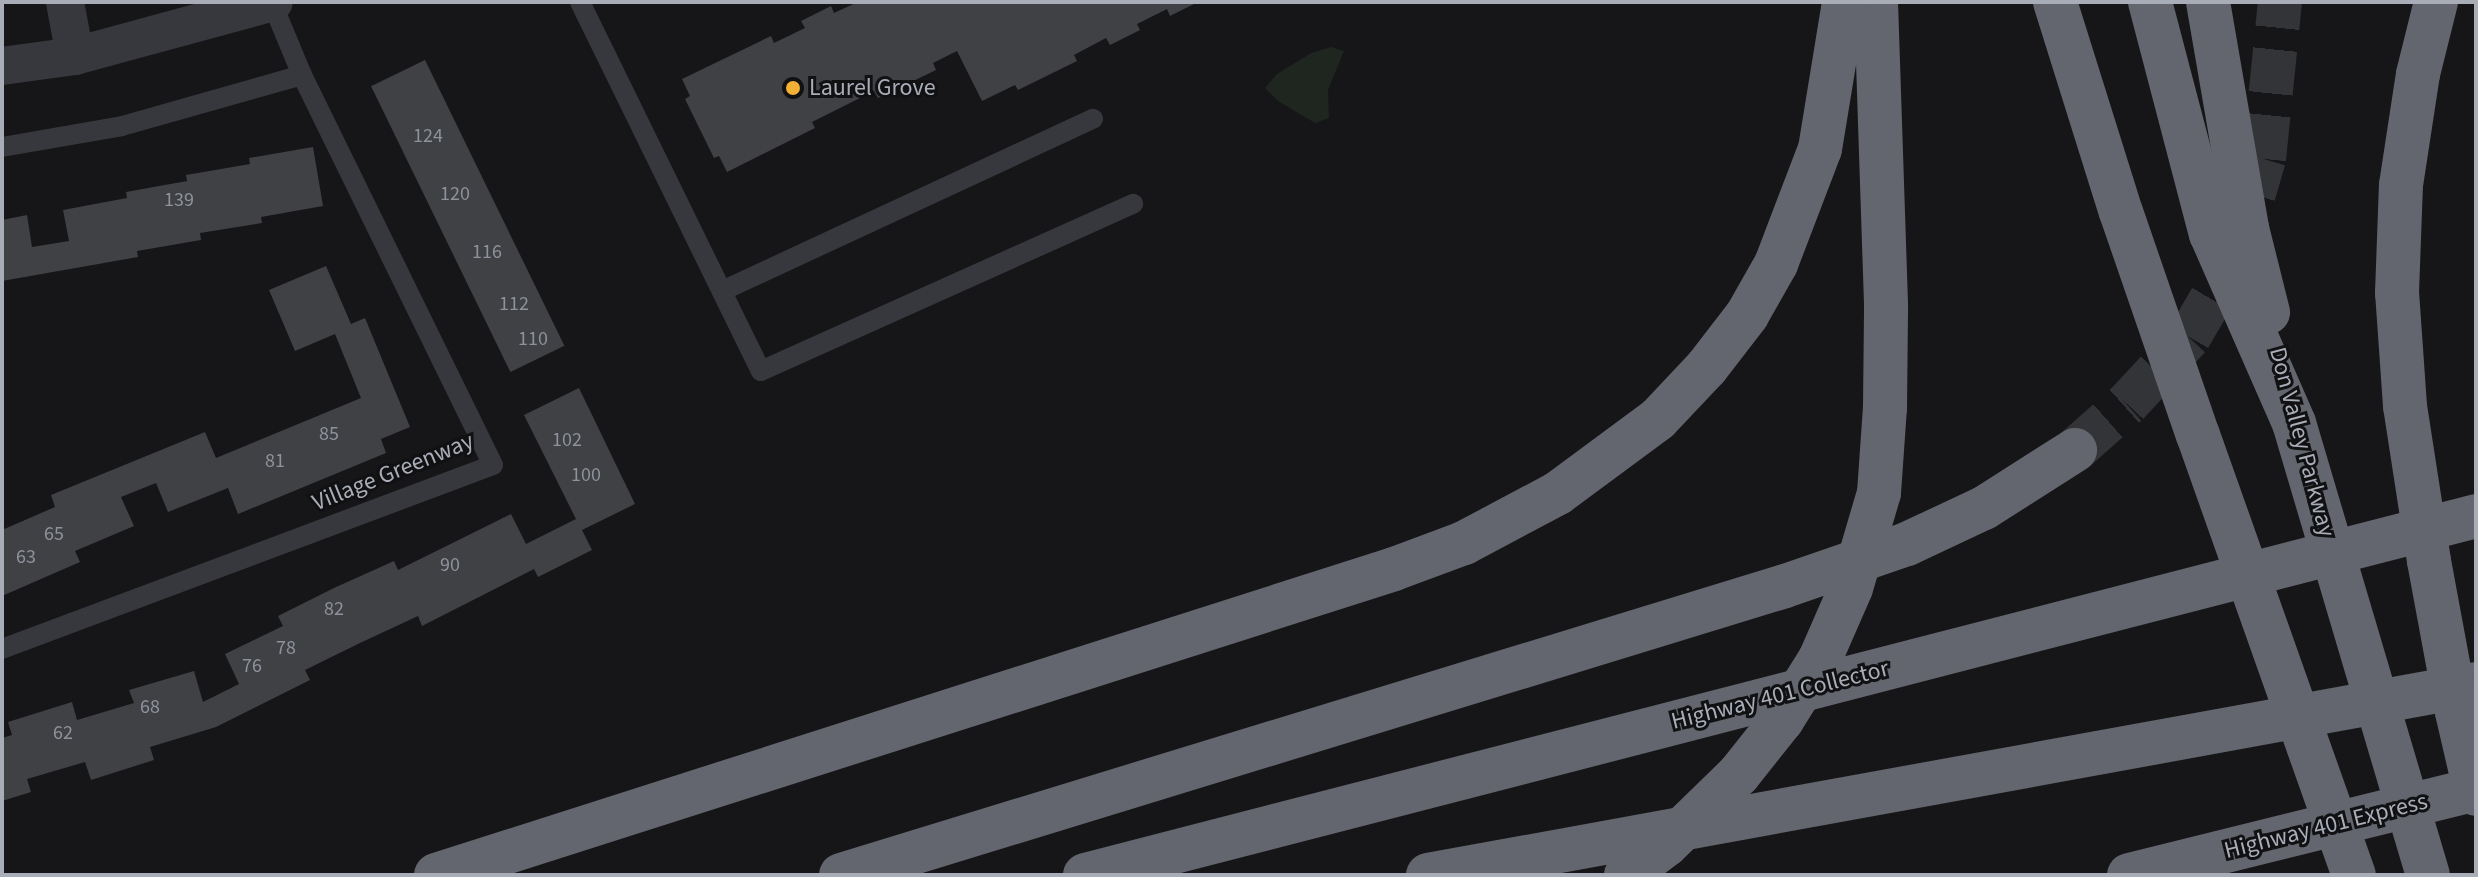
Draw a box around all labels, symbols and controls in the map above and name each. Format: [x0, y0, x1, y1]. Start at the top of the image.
place label: Laurel Grove [809, 74, 936, 102]
marker: Laurel Grove [784, 79, 802, 97]
house number: 124 [413, 124, 443, 148]
house number: 120 [440, 182, 470, 206]
house number: 139 [164, 188, 194, 212]
house number: 116 [472, 240, 502, 264]
house number: 112 [499, 292, 529, 316]
house number: 110 [518, 327, 548, 351]
street label: Don Valley Parkway [2263, 344, 2341, 540]
house number: 85 [319, 422, 339, 446]
street label: Village Greenway [308, 427, 478, 517]
house number: 102 [552, 428, 582, 452]
house number: 81 [265, 449, 285, 473]
house number: 100 [571, 463, 601, 487]
house number: 65 [44, 522, 64, 546]
house number: 63 [16, 545, 36, 569]
house number: 90 [440, 553, 460, 577]
house number: 82 [324, 597, 344, 621]
house number: 78 [276, 636, 296, 660]
house number: 76 [242, 654, 262, 678]
street label: Highway 401 Collector [1668, 654, 1892, 736]
house number: 68 [140, 695, 160, 719]
house number: 62 [53, 721, 73, 745]
street label: Highway 401 Express [2221, 787, 2431, 865]

